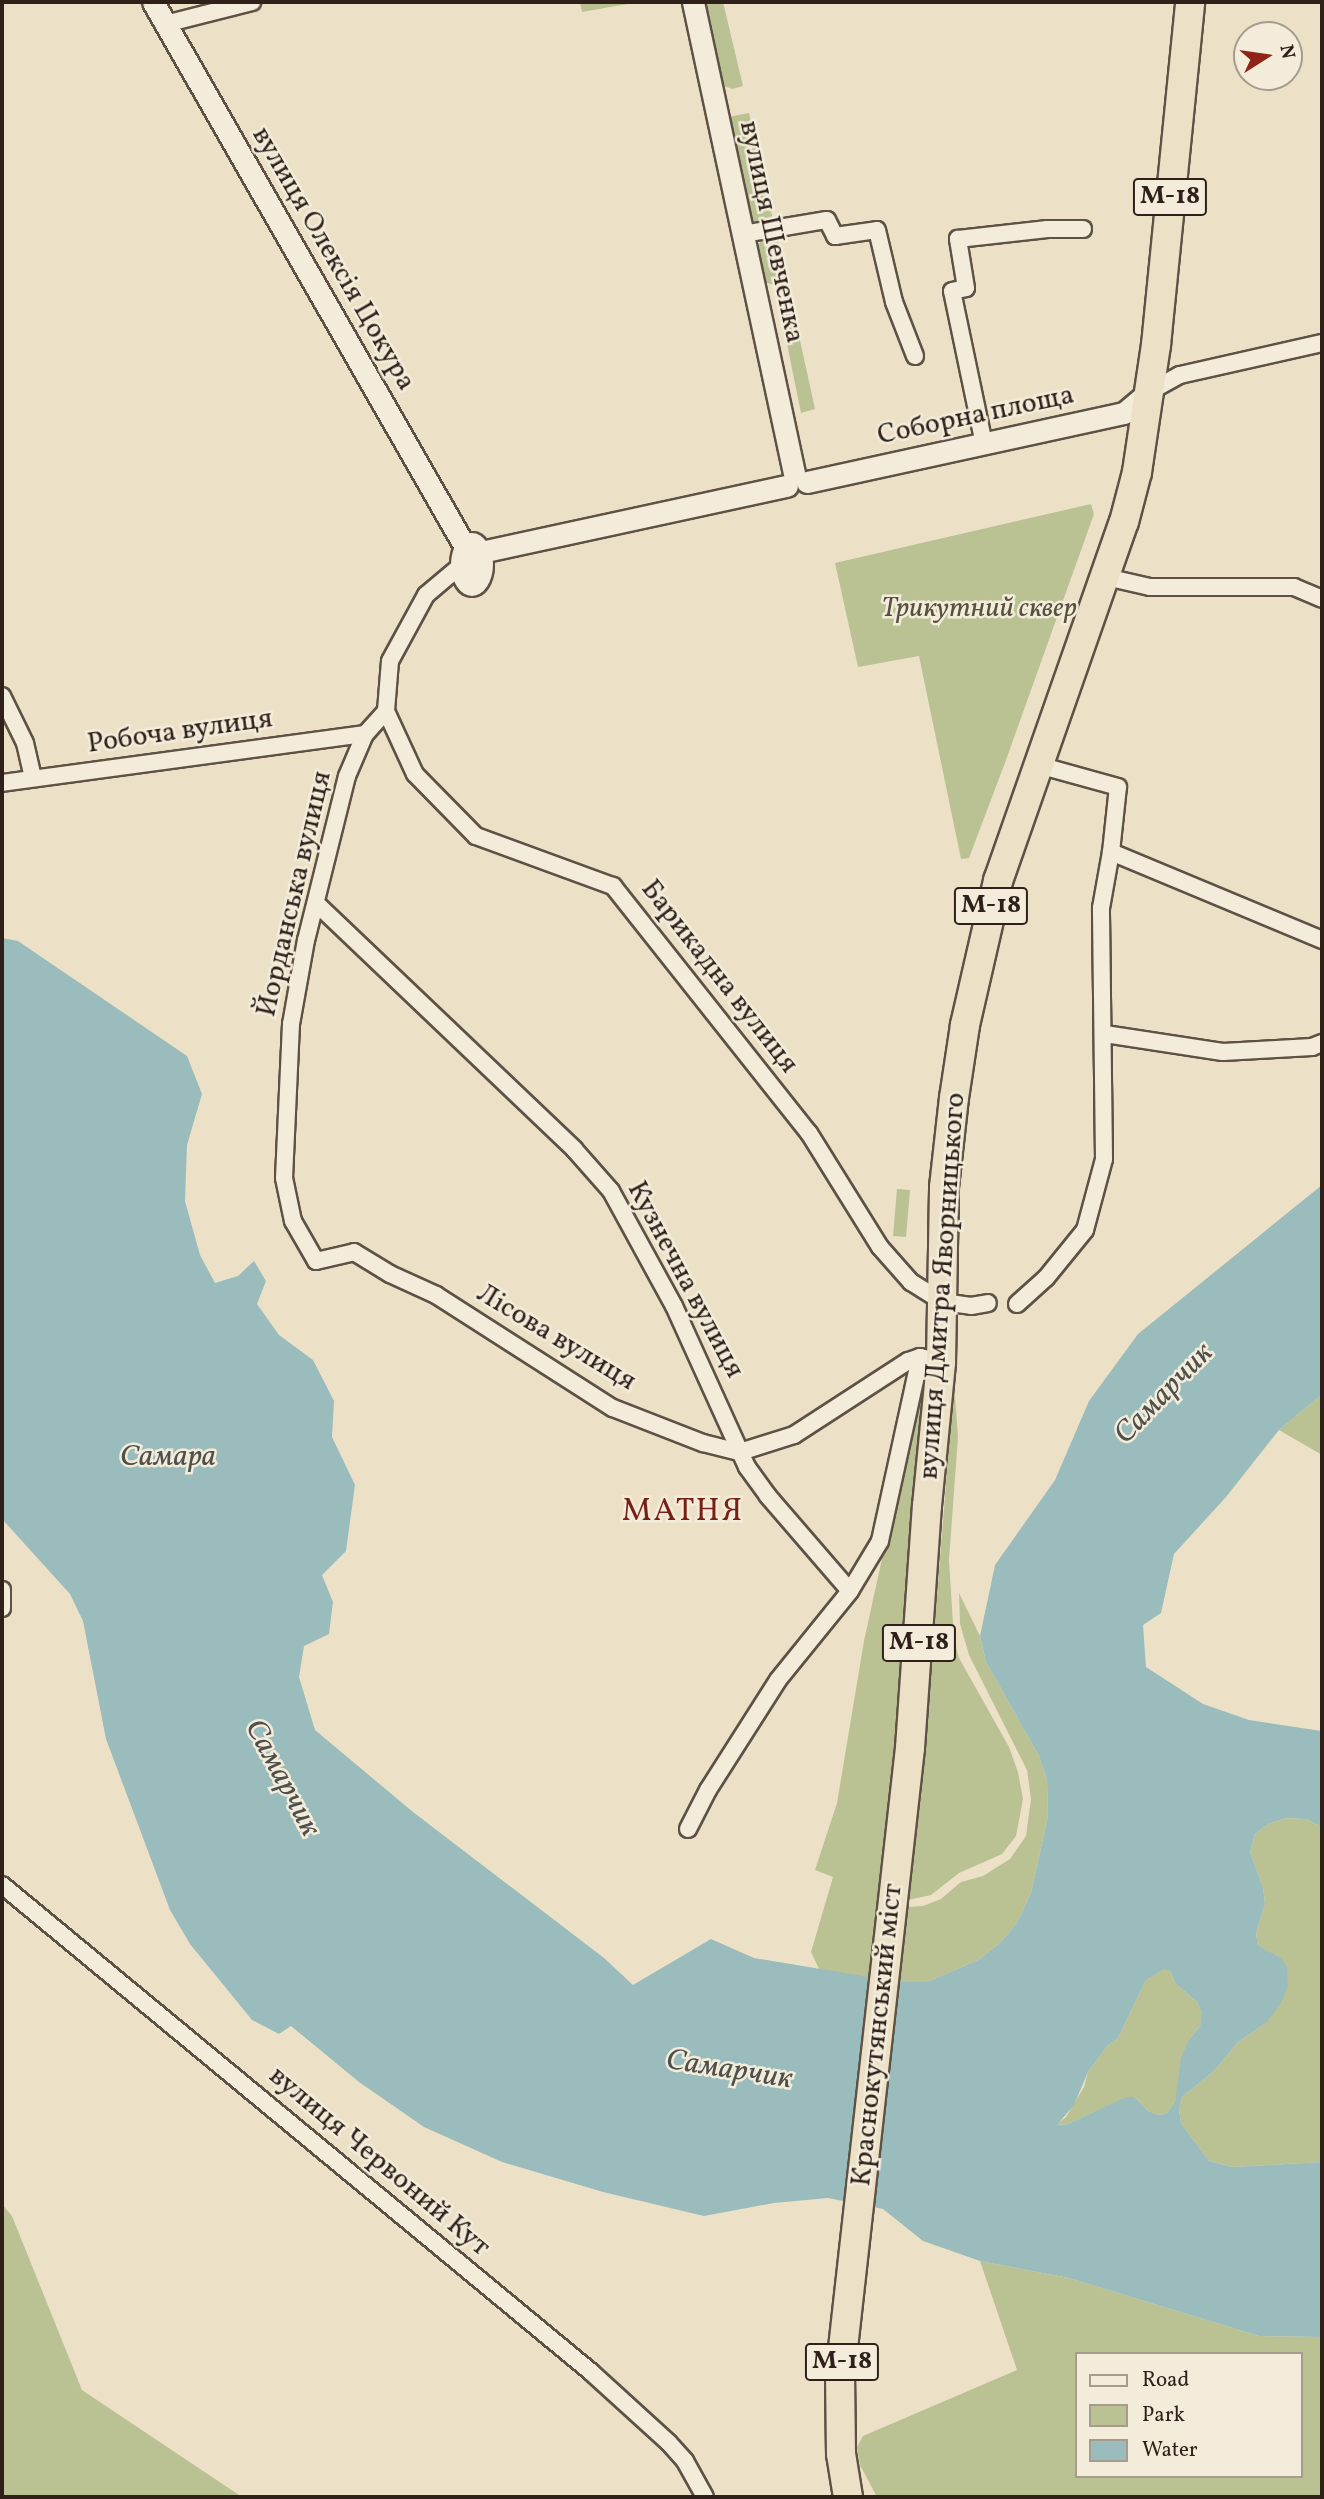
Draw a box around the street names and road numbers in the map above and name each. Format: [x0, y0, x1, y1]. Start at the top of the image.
street label: вулиця Шевченка [731, 118, 811, 346]
street label: вулиця Олексія Цокура [244, 121, 422, 397]
road number: М-18 [1132, 174, 1208, 220]
street label: Соборна площа [875, 379, 1077, 453]
street label: Робоча вулиця [85, 702, 275, 762]
street label: Йорданська вулиця [250, 768, 340, 1020]
street label: Барикадна вулиця [633, 874, 805, 1080]
road number: М-18 [953, 884, 1030, 928]
street label: вулиця Дмитра Яворницького [913, 1091, 973, 1481]
street label: Кузнечна вулиця [619, 1176, 751, 1384]
street label: Лісова вулиця [470, 1277, 642, 1399]
road number: М-18 [880, 1620, 958, 1666]
street label: Краснокутянський міст [845, 1882, 911, 2188]
street label: вулиця Червоний Кут [262, 2060, 496, 2264]
road number: М-18 [804, 2340, 880, 2384]

